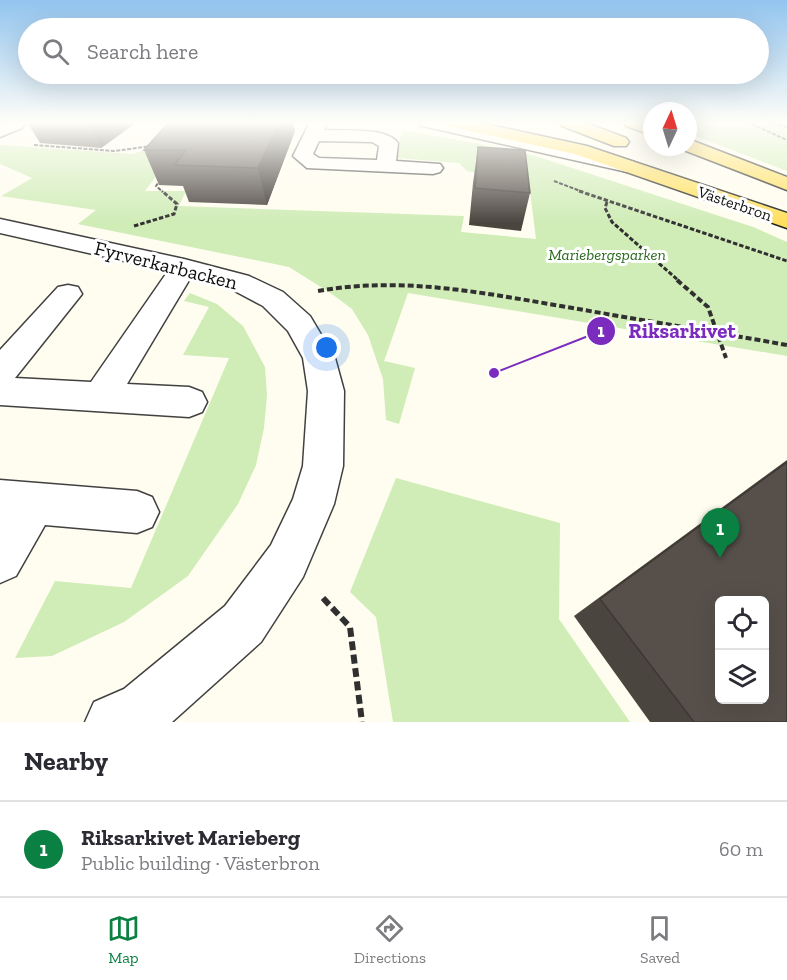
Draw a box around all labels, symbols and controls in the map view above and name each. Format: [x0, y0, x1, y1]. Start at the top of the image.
search box [18, 18, 769, 84]
icon: search [39, 35, 72, 68]
text: Search here [87, 38, 198, 65]
north arrow [643, 102, 697, 156]
street label: Västerbron [694, 182, 775, 225]
street label: Fyrverkarbacken [92, 236, 240, 294]
park label: Mariebergsparken [548, 245, 666, 264]
callout: Riksarkivet [586, 312, 748, 351]
text: Riksarkivet [628, 318, 736, 343]
text: 1 [597, 320, 605, 342]
your location [312, 333, 341, 362]
pin: 1 [700, 508, 740, 558]
map controls [715, 596, 769, 704]
button: locate [715, 596, 769, 650]
button: layers [715, 650, 769, 704]
text: Nearby [24, 745, 108, 777]
text: Riksarkivet Marieberg [81, 824, 300, 851]
text: 1 [39, 837, 48, 861]
text: 60 m [719, 837, 763, 861]
text: Public building · Västerbron [81, 851, 320, 875]
tab: Map [107, 912, 140, 967]
tab: Directions [354, 912, 426, 967]
tab: Saved [640, 912, 680, 967]

